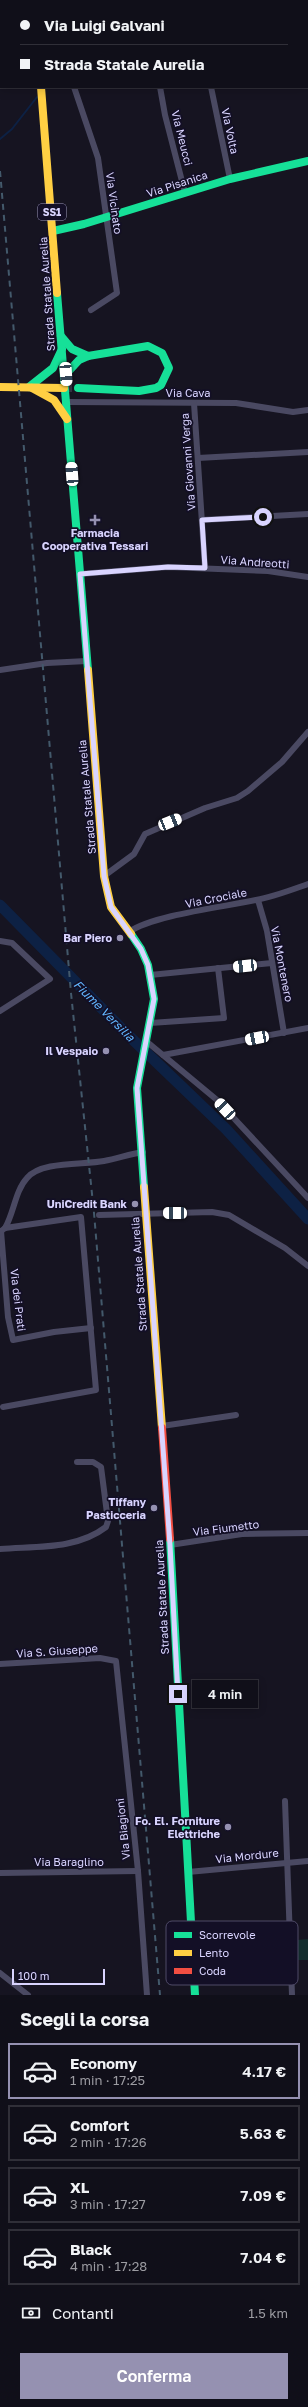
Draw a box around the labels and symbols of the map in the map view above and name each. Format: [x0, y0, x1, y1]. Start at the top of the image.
street label: Via Volta [219, 107, 242, 155]
street label: Via Meucci [169, 109, 196, 167]
street label: Via Pisanica [145, 168, 209, 200]
street label: Via Vicinato [104, 171, 125, 235]
road number: SS1 [38, 204, 66, 220]
street label: Strada Statale Aurelia [36, 236, 57, 352]
car [59, 362, 73, 386]
street label: Via Cava [166, 386, 210, 399]
street label: Via Giovanni Verga [178, 413, 197, 511]
car [65, 462, 79, 486]
route start [254, 508, 272, 526]
marker: Farmacia Cooperativa Tessari [90, 515, 100, 525]
place label: Farmacia Cooperativa Tessari [42, 526, 148, 552]
street label: Via Andreotti [220, 553, 290, 570]
street label: Strada Statale Aurelia [75, 739, 98, 855]
car [157, 812, 183, 832]
street label: Via Crociale [184, 885, 248, 910]
street label: Via Montenero [269, 925, 296, 1003]
place label: Bar Piero [63, 931, 112, 944]
marker: Bar Piero [115, 933, 125, 943]
car [232, 959, 258, 973]
water label: Fiume Versilia [71, 977, 139, 1045]
car [244, 1030, 270, 1046]
place label: Il Vespaio [45, 1044, 98, 1057]
marker: Il Vespaio [101, 1046, 111, 1056]
car [212, 1096, 238, 1122]
place label: UniCredit Bank [47, 1197, 128, 1210]
marker: UniCredit Bank [130, 1199, 140, 1209]
car [163, 1207, 187, 1219]
street label: Strada Statale Aurelia [128, 1216, 149, 1332]
street label: Via dei Prati [8, 1268, 29, 1332]
place label: Tiffany Pasticceria [86, 1495, 146, 1521]
marker: Tiffany Pasticceria [149, 1503, 159, 1513]
street label: Via Fiumetto [192, 1517, 260, 1538]
street label: Strada Statale Aurelia [152, 1539, 171, 1655]
street label: Via S. Giuseppe [16, 1641, 98, 1660]
callout: 4 min [192, 1680, 258, 1708]
route end [169, 1685, 187, 1703]
street label: Via Biagioni [113, 1798, 132, 1860]
place label: Fo. El. Forniture Elettriche [135, 1814, 221, 1840]
marker: Fo. El. Forniture Elettriche [223, 1822, 233, 1832]
street label: Via Mordure [215, 1846, 279, 1865]
street label: Via Baraglino [34, 1855, 104, 1868]
legend [166, 1921, 298, 1985]
text: Scorrevole [199, 1928, 256, 1941]
text: Lento [199, 1946, 230, 1959]
text: Coda [199, 1964, 226, 1977]
scale bar [12, 1967, 105, 1986]

